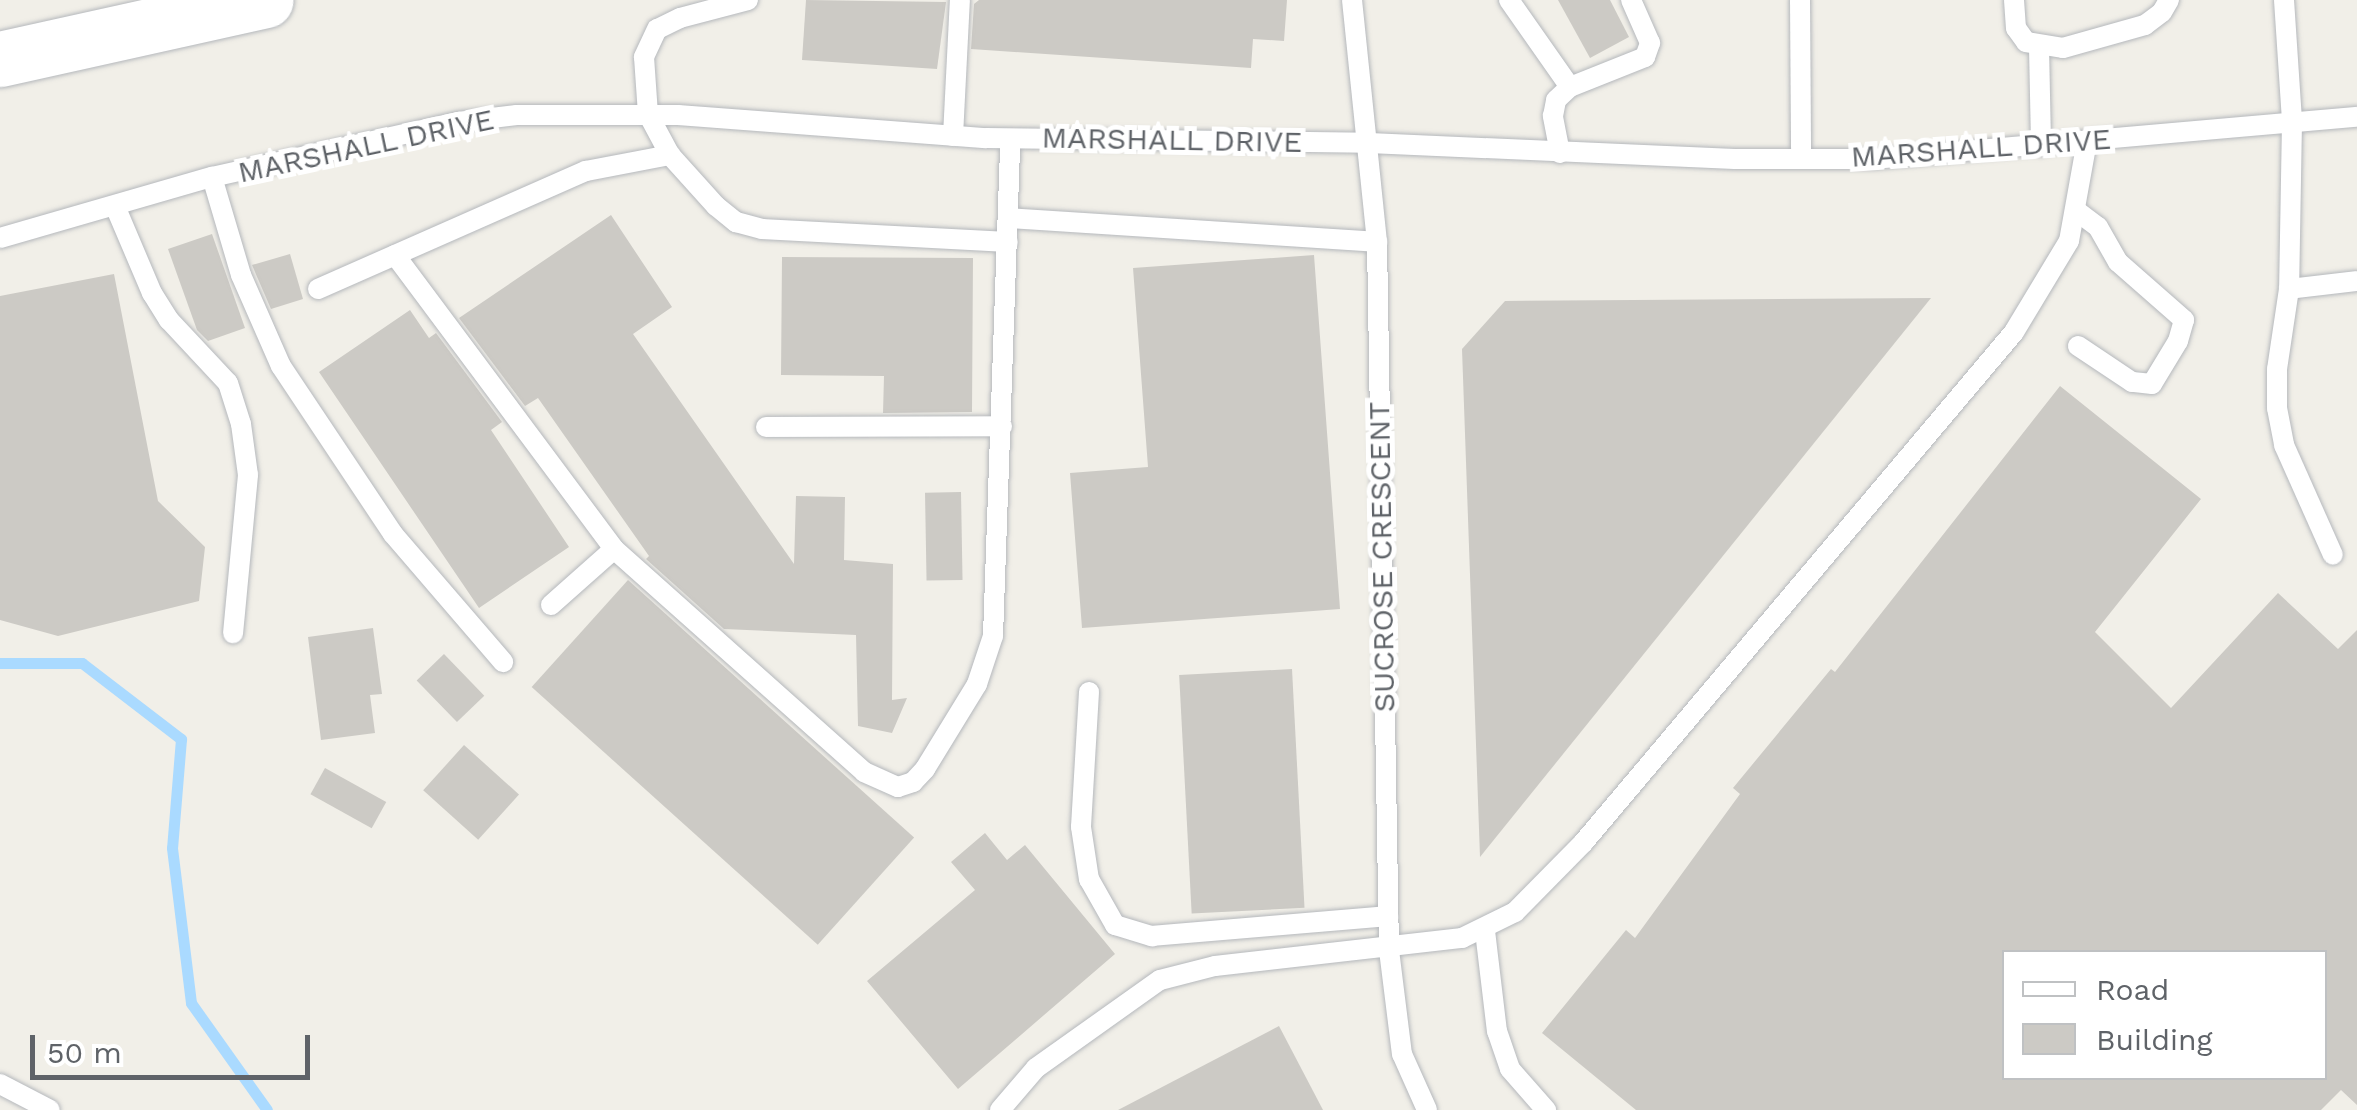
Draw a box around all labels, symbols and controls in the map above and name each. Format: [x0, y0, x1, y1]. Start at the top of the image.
street label: MARSHALL DRIVE [234, 101, 498, 191]
street label: MARSHALL DRIVE [1041, 120, 1303, 160]
street label: MARSHALL DRIVE [1849, 121, 2113, 175]
street label: SUCROSE CRESCENT [1361, 401, 1403, 713]
legend [2002, 950, 2327, 1080]
text: Road [2096, 972, 2169, 1007]
scale bar [35, 1015, 315, 1077]
text: Building [2096, 1022, 2213, 1057]
text: 50 m [47, 1035, 122, 1070]

